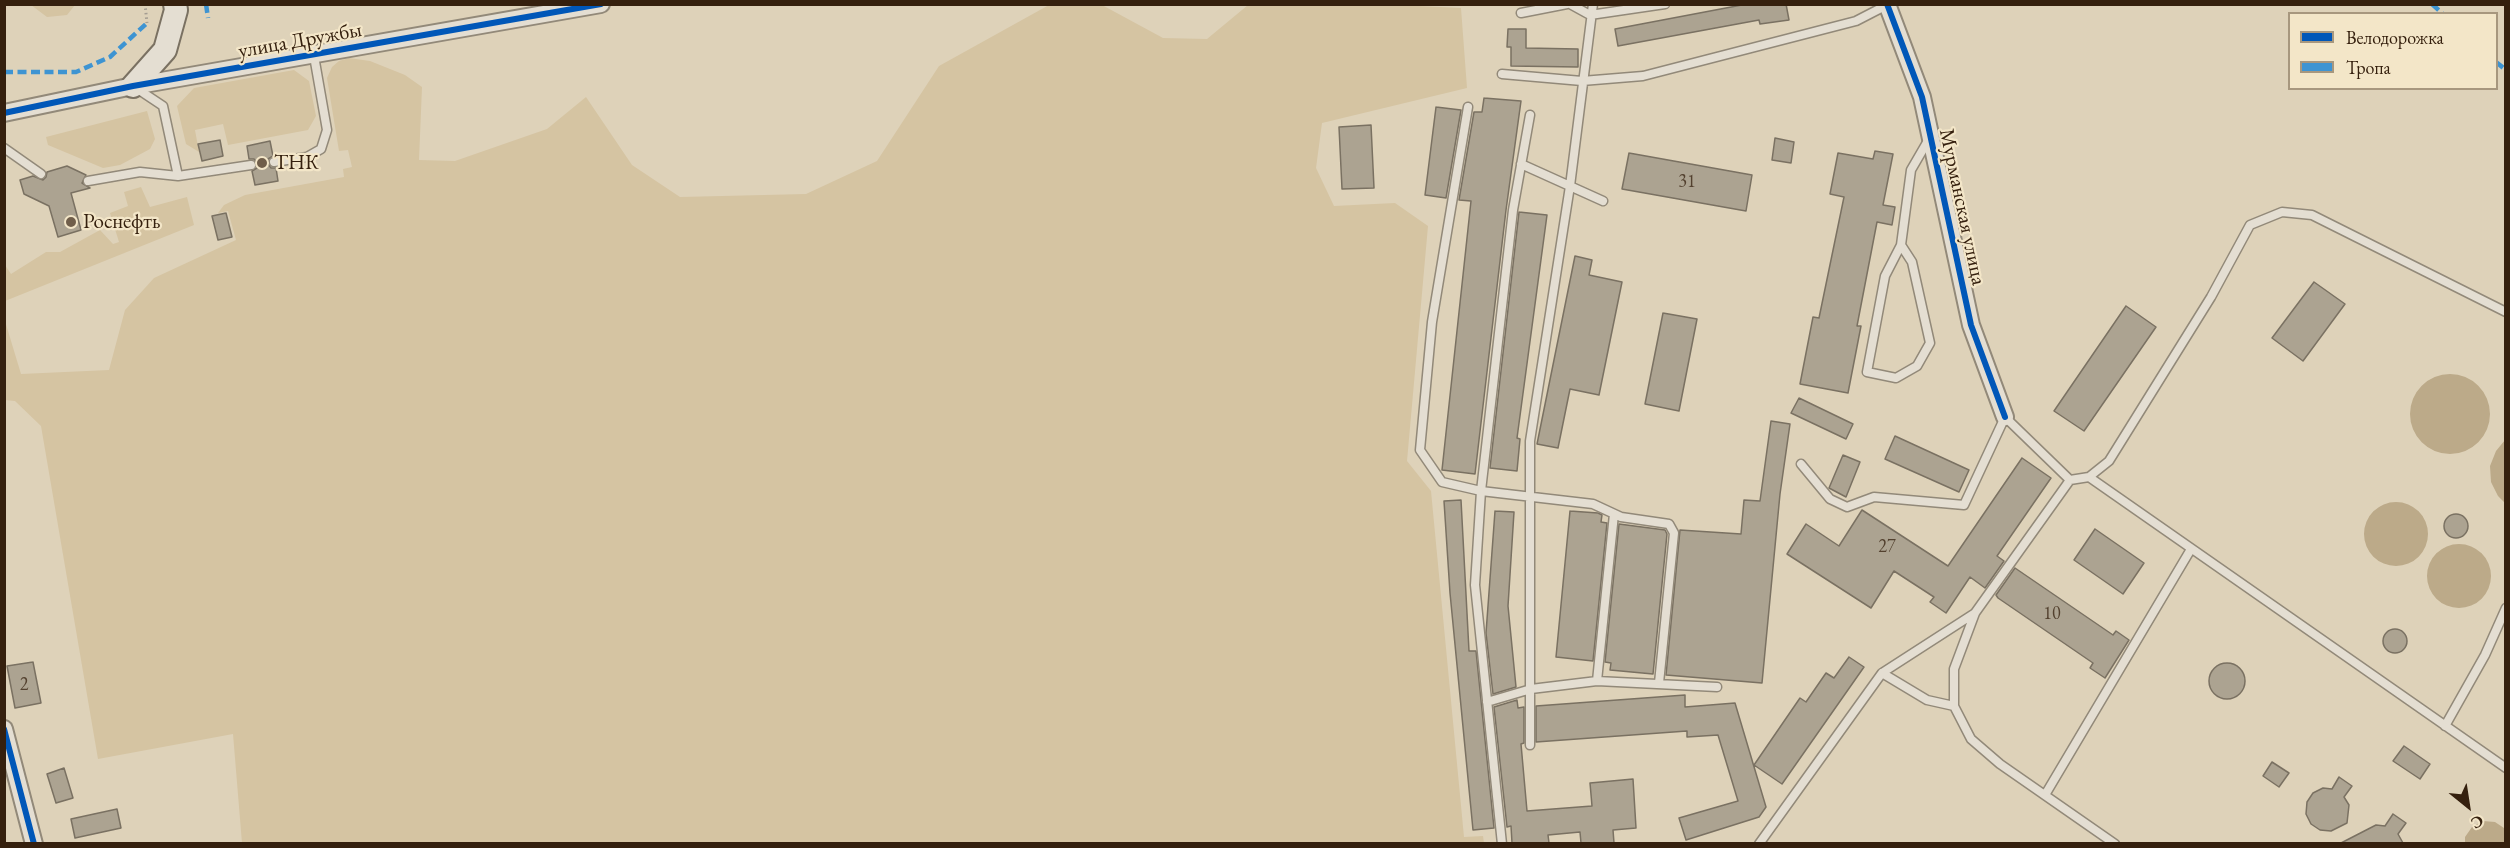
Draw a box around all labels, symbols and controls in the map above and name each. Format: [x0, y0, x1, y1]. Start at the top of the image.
legend [2288, 12, 2498, 90]
street label: улица Дружбы [236, 18, 364, 64]
text: Велодорожка [2346, 26, 2444, 49]
text: Тропа [2346, 56, 2391, 79]
street label: Мурманская улица [1933, 126, 1991, 288]
place label: ТНК [274, 150, 319, 176]
marker: ТНК [255, 156, 269, 170]
house number: 31 [1678, 171, 1696, 193]
place label: Роснефть [83, 209, 160, 235]
marker: Роснефть [64, 215, 78, 229]
house number: 27 [1878, 536, 1896, 558]
house number: 10 [2043, 603, 2061, 625]
house number: 2 [20, 674, 28, 696]
north arrow [2438, 776, 2498, 836]
text: С [2467, 810, 2487, 834]

